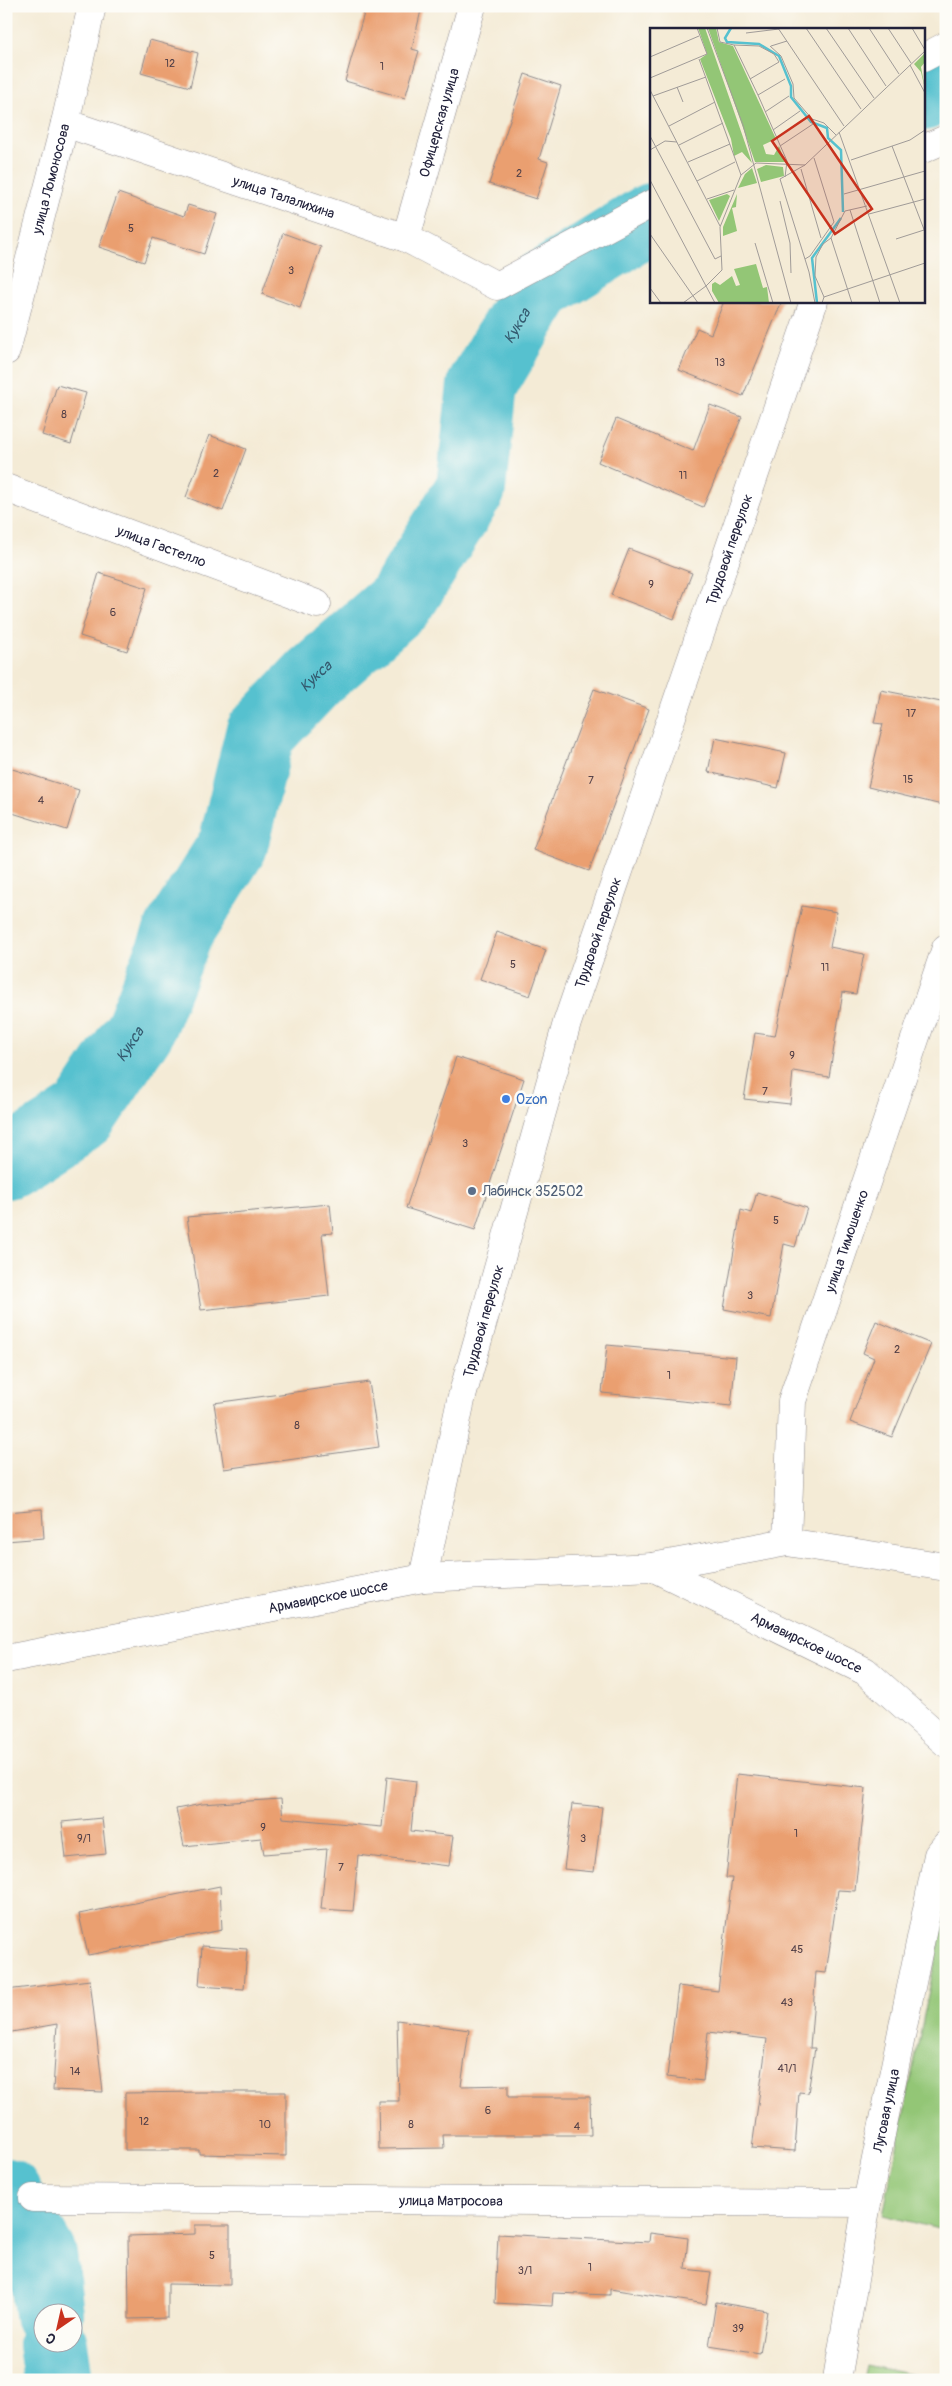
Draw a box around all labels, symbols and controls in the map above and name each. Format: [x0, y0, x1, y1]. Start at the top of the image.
inset map [650, 28, 924, 302]
house number: 12 [165, 57, 175, 70]
house number: 1 [380, 60, 384, 73]
street label: Офицерская улица [415, 66, 462, 179]
street label: улица Ломоносова [28, 122, 73, 237]
house number: 2 [516, 167, 522, 180]
street label: улица Талалихина [230, 171, 337, 222]
house number: 5 [128, 222, 134, 235]
house number: 3 [288, 264, 294, 277]
water label: Кукса [499, 304, 535, 347]
house number: 13 [715, 356, 725, 369]
house number: 8 [61, 408, 67, 421]
house number: 2 [213, 467, 219, 480]
house number: 11 [679, 469, 687, 482]
street label: Трудовой переулок [702, 492, 756, 607]
street label: улица Гастелло [113, 521, 209, 571]
house number: 9 [648, 578, 654, 591]
house number: 6 [110, 606, 116, 619]
water label: Кукса [295, 656, 336, 696]
house number: 17 [906, 707, 916, 720]
house number: 15 [903, 773, 913, 786]
house number: 7 [588, 774, 594, 787]
house number: 4 [38, 794, 45, 807]
street label: Трудовой переулок [571, 875, 625, 990]
house number: 5 [510, 958, 516, 971]
house number: 11 [821, 961, 829, 974]
water label: Кукса [112, 1023, 149, 1065]
house number: 9 [789, 1049, 795, 1062]
house number: 7 [762, 1085, 768, 1098]
place label: Ozon [516, 1091, 548, 1108]
marker: Ozon [500, 1093, 512, 1105]
house number: 3 [462, 1137, 468, 1150]
place label: Лабинск 352502 [481, 1183, 583, 1200]
marker: Лабинск 352502 [466, 1185, 478, 1197]
street label: улица Тимошенко [821, 1187, 872, 1296]
house number: 5 [773, 1214, 779, 1227]
street label: Трудовой переулок [459, 1263, 507, 1379]
house number: 3 [747, 1289, 753, 1302]
house number: 2 [894, 1343, 900, 1356]
house number: 1 [667, 1369, 671, 1382]
house number: 8 [294, 1419, 300, 1432]
street label: Армавирское шоссе [267, 1576, 389, 1616]
street label: Армавирское шоссе [748, 1608, 865, 1677]
house number: 9 [260, 1821, 266, 1834]
house number: 1 [794, 1827, 798, 1840]
house number: 9/1 [77, 1832, 91, 1845]
house number: 3 [580, 1832, 586, 1845]
house number: 7 [338, 1861, 344, 1874]
house number: 45 [791, 1943, 803, 1956]
house number: 43 [781, 1996, 793, 2009]
house number: 41/1 [778, 2062, 796, 2075]
house number: 14 [70, 2065, 81, 2078]
street label: Луговая улица [869, 2067, 903, 2155]
house number: 6 [485, 2104, 491, 2117]
house number: 12 [139, 2115, 149, 2128]
house number: 10 [259, 2118, 271, 2131]
house number: 8 [408, 2118, 414, 2131]
house number: 4 [574, 2120, 581, 2133]
street label: улица Матросова [398, 2192, 503, 2209]
house number: 5 [209, 2249, 215, 2262]
house number: 1 [588, 2261, 592, 2274]
house number: 3/1 [518, 2264, 532, 2277]
north arrow [32, 2304, 82, 2354]
house number: 39 [732, 2322, 744, 2335]
text: С [42, 2329, 59, 2348]

